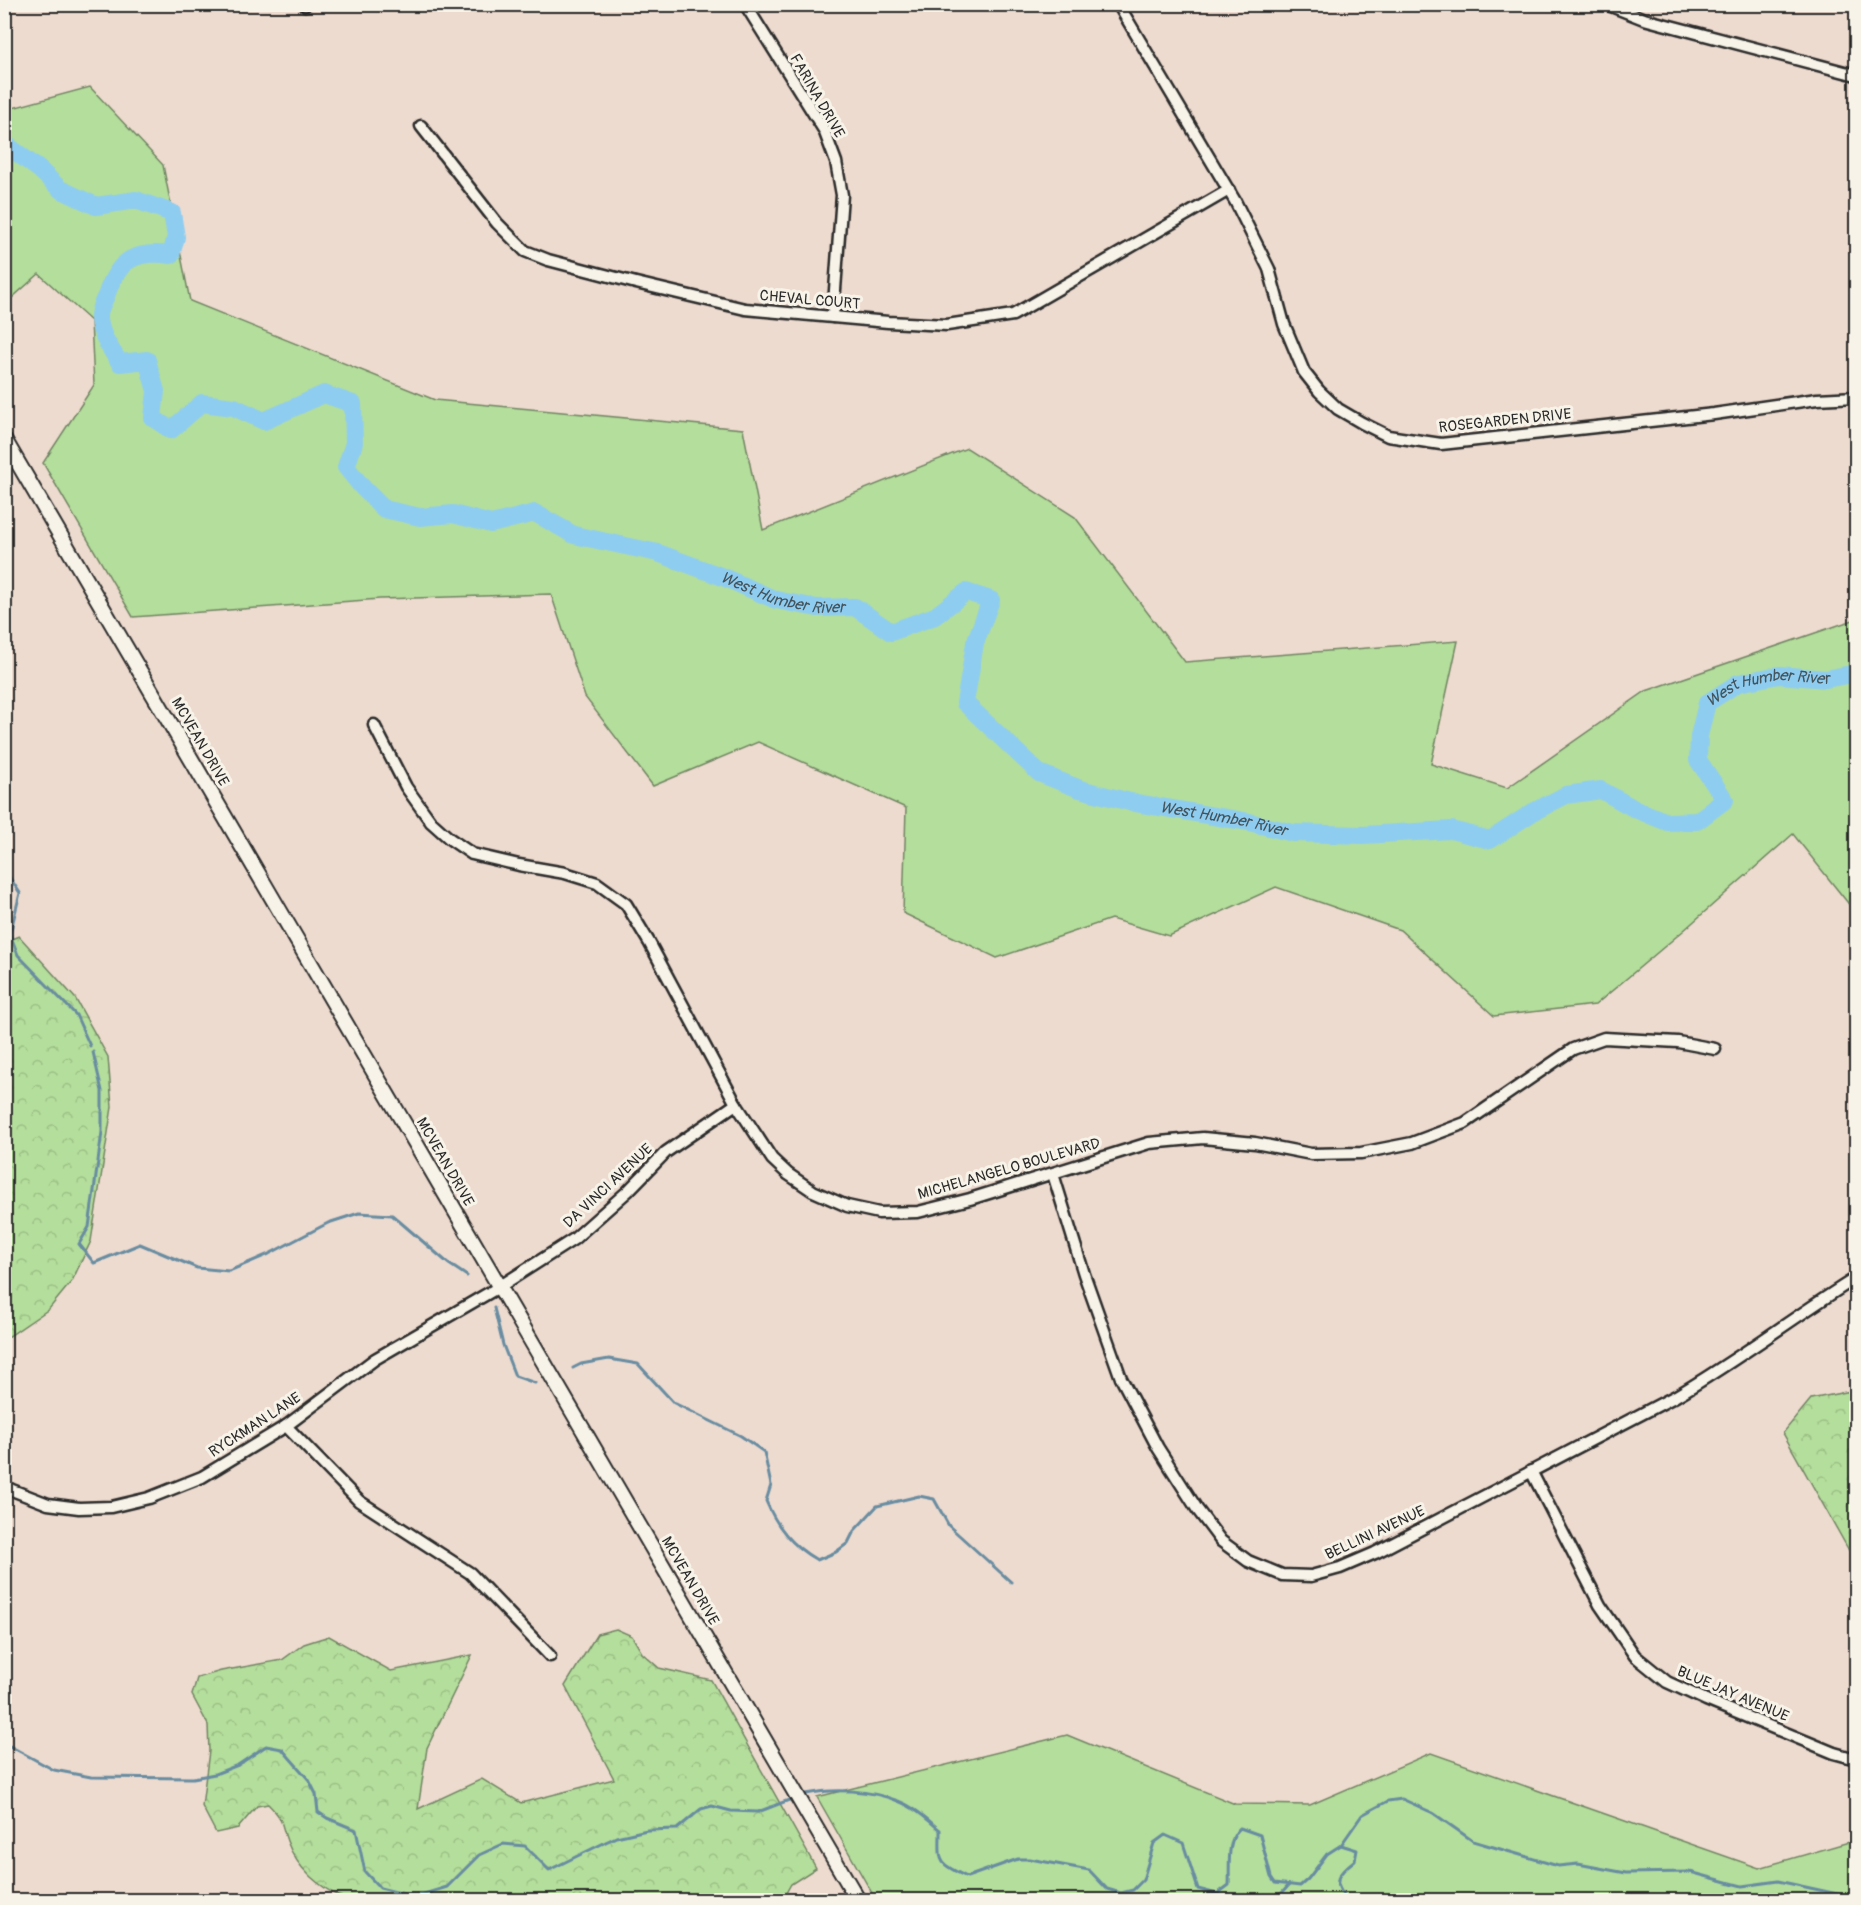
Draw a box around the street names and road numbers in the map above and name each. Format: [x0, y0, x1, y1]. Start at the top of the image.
street label: FARINA DRIVE [785, 51, 849, 142]
street label: CHEVAL COURT [759, 286, 861, 314]
street label: ROSEGARDEN DRIVE [1438, 405, 1572, 437]
street label: MCVEAN DRIVE [167, 694, 233, 790]
street label: MCVEAN DRIVE [412, 1114, 478, 1210]
street label: MICHELANGELO BOULEVARD [916, 1134, 1102, 1204]
street label: DA VINCI AVENUE [559, 1140, 657, 1232]
street label: RYCKMAN LANE [205, 1388, 305, 1462]
street label: BELLINI AVENUE [1322, 1502, 1428, 1564]
street label: MCVEAN DRIVE [657, 1533, 723, 1629]
street label: BLUE JAY AVENUE [1674, 1662, 1792, 1726]

